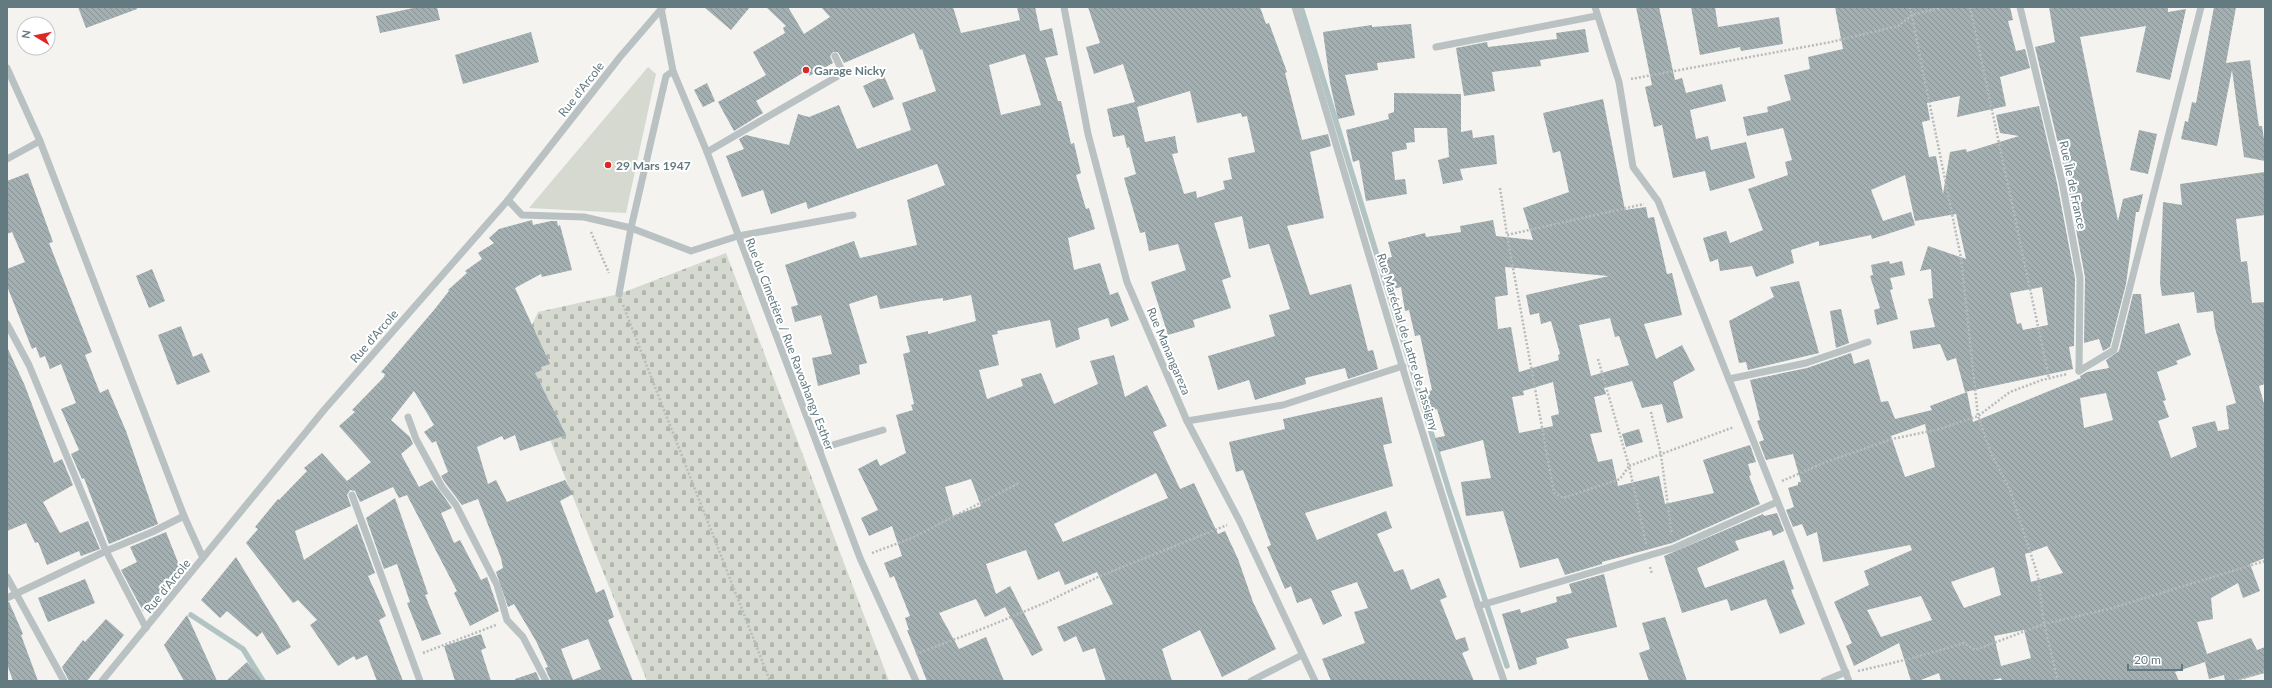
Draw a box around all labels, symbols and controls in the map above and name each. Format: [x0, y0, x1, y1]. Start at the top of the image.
north arrow [16, 16, 56, 56]
text: N [19, 29, 33, 39]
street label: Rue d'Arcole [555, 59, 607, 119]
place label: Garage Nicky [814, 63, 886, 78]
marker: Garage Nicky [801, 65, 811, 75]
street label: Rue Île de France [2056, 139, 2090, 231]
place label: 29 Mars 1947 [616, 158, 691, 173]
marker: 29 Mars 1947 [603, 160, 613, 170]
street label: Rue du Cimetière / Rue Ravoahangy Esther [742, 236, 838, 453]
street label: Rue Maréchal de Lattre de Tassigny [1374, 252, 1442, 433]
street label: Rue Manangareza [1144, 305, 1194, 397]
street label: Rue d'Arcole [347, 306, 401, 366]
street label: Rue d'Arcole [141, 556, 193, 616]
scale bar [2128, 646, 2182, 672]
text: 20 m [2134, 652, 2161, 667]

